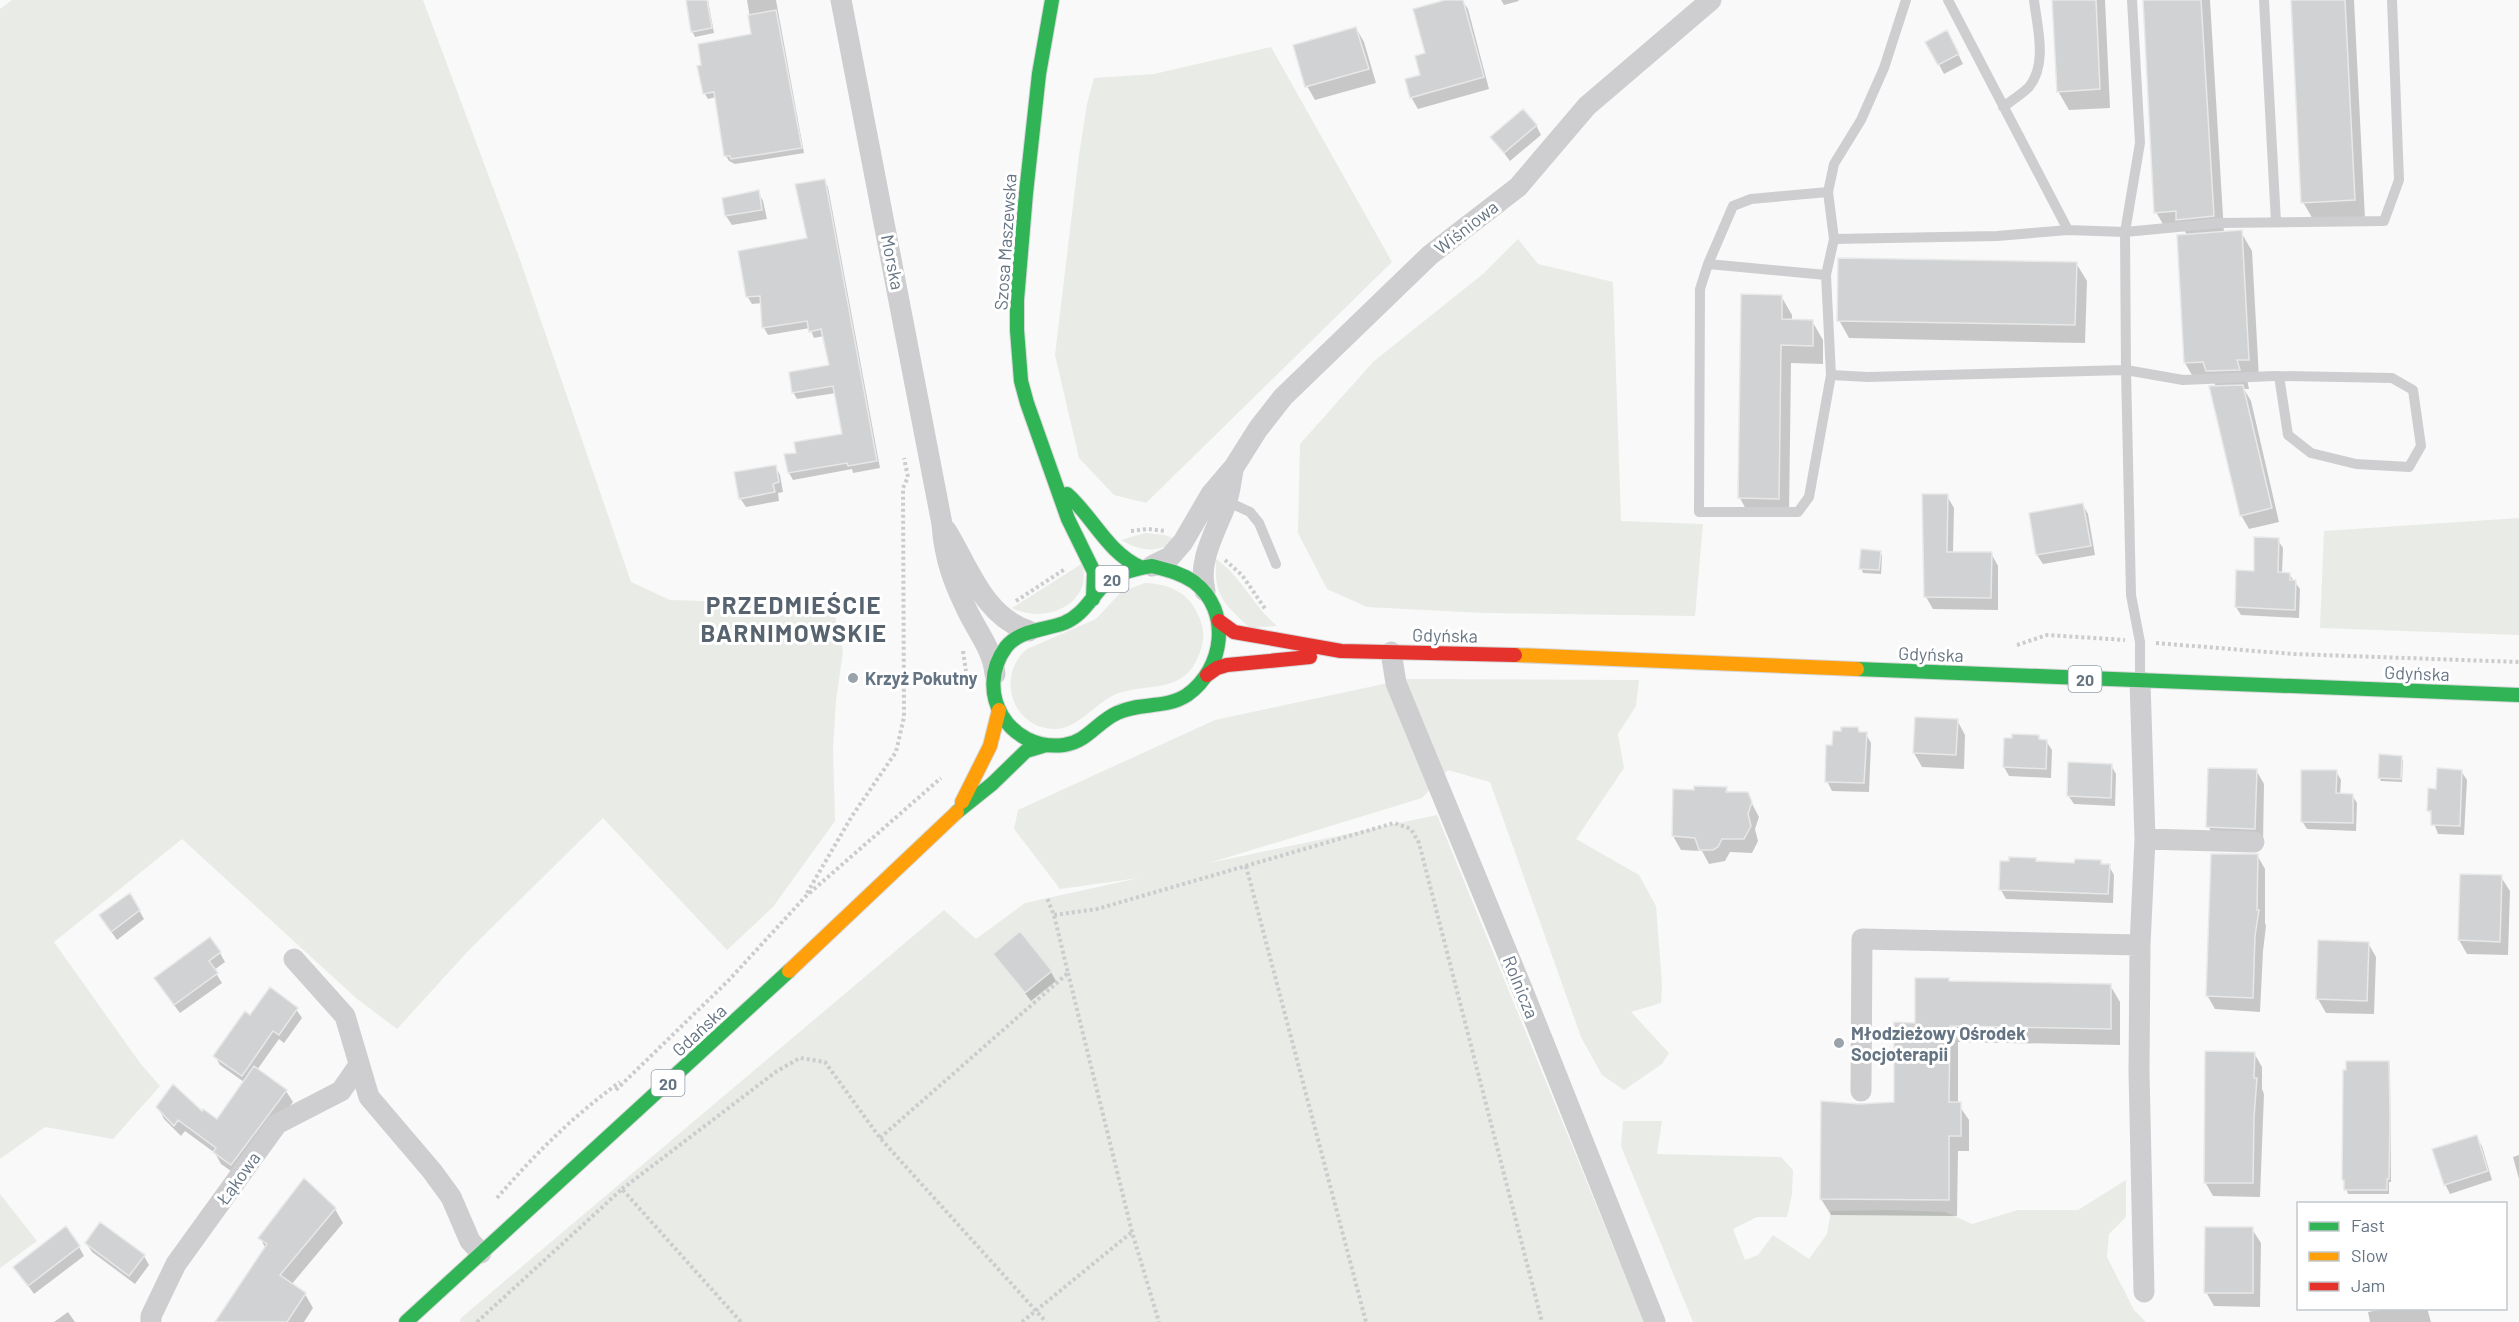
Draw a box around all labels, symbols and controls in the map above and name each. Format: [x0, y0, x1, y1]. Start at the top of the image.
street label: Szosa Maszewska [989, 173, 1021, 311]
street label: Wiśniowa [1430, 195, 1502, 259]
street label: Morska [877, 232, 909, 292]
road number: 20 [1096, 566, 1128, 592]
district label: PRZEDMIEŚCIE BARNIMOWSKIE [701, 590, 887, 647]
street label: Gdyńska [1412, 623, 1478, 647]
street label: Gdyńska [1898, 642, 1964, 666]
street label: Gdyńska [2384, 661, 2450, 685]
road number: 20 [2068, 666, 2102, 692]
place label: Krzyż Pokutny [865, 667, 978, 689]
marker: Krzyż Pokutny [846, 671, 860, 685]
street label: Rolnicza [1498, 952, 1544, 1022]
street label: Gdańska [667, 999, 731, 1061]
place label: Młodzieżowy Ośrodek Socjoterapii [1851, 1022, 2026, 1065]
marker: Młodzieżowy Ośrodek Socjoterapii [1832, 1036, 1846, 1050]
road number: 20 [652, 1070, 684, 1096]
street label: Łąkowa [211, 1147, 265, 1210]
legend [2297, 1202, 2507, 1310]
text: Fast [2351, 1214, 2385, 1236]
text: Slow [2351, 1244, 2388, 1266]
text: Jam [2351, 1274, 2385, 1296]

